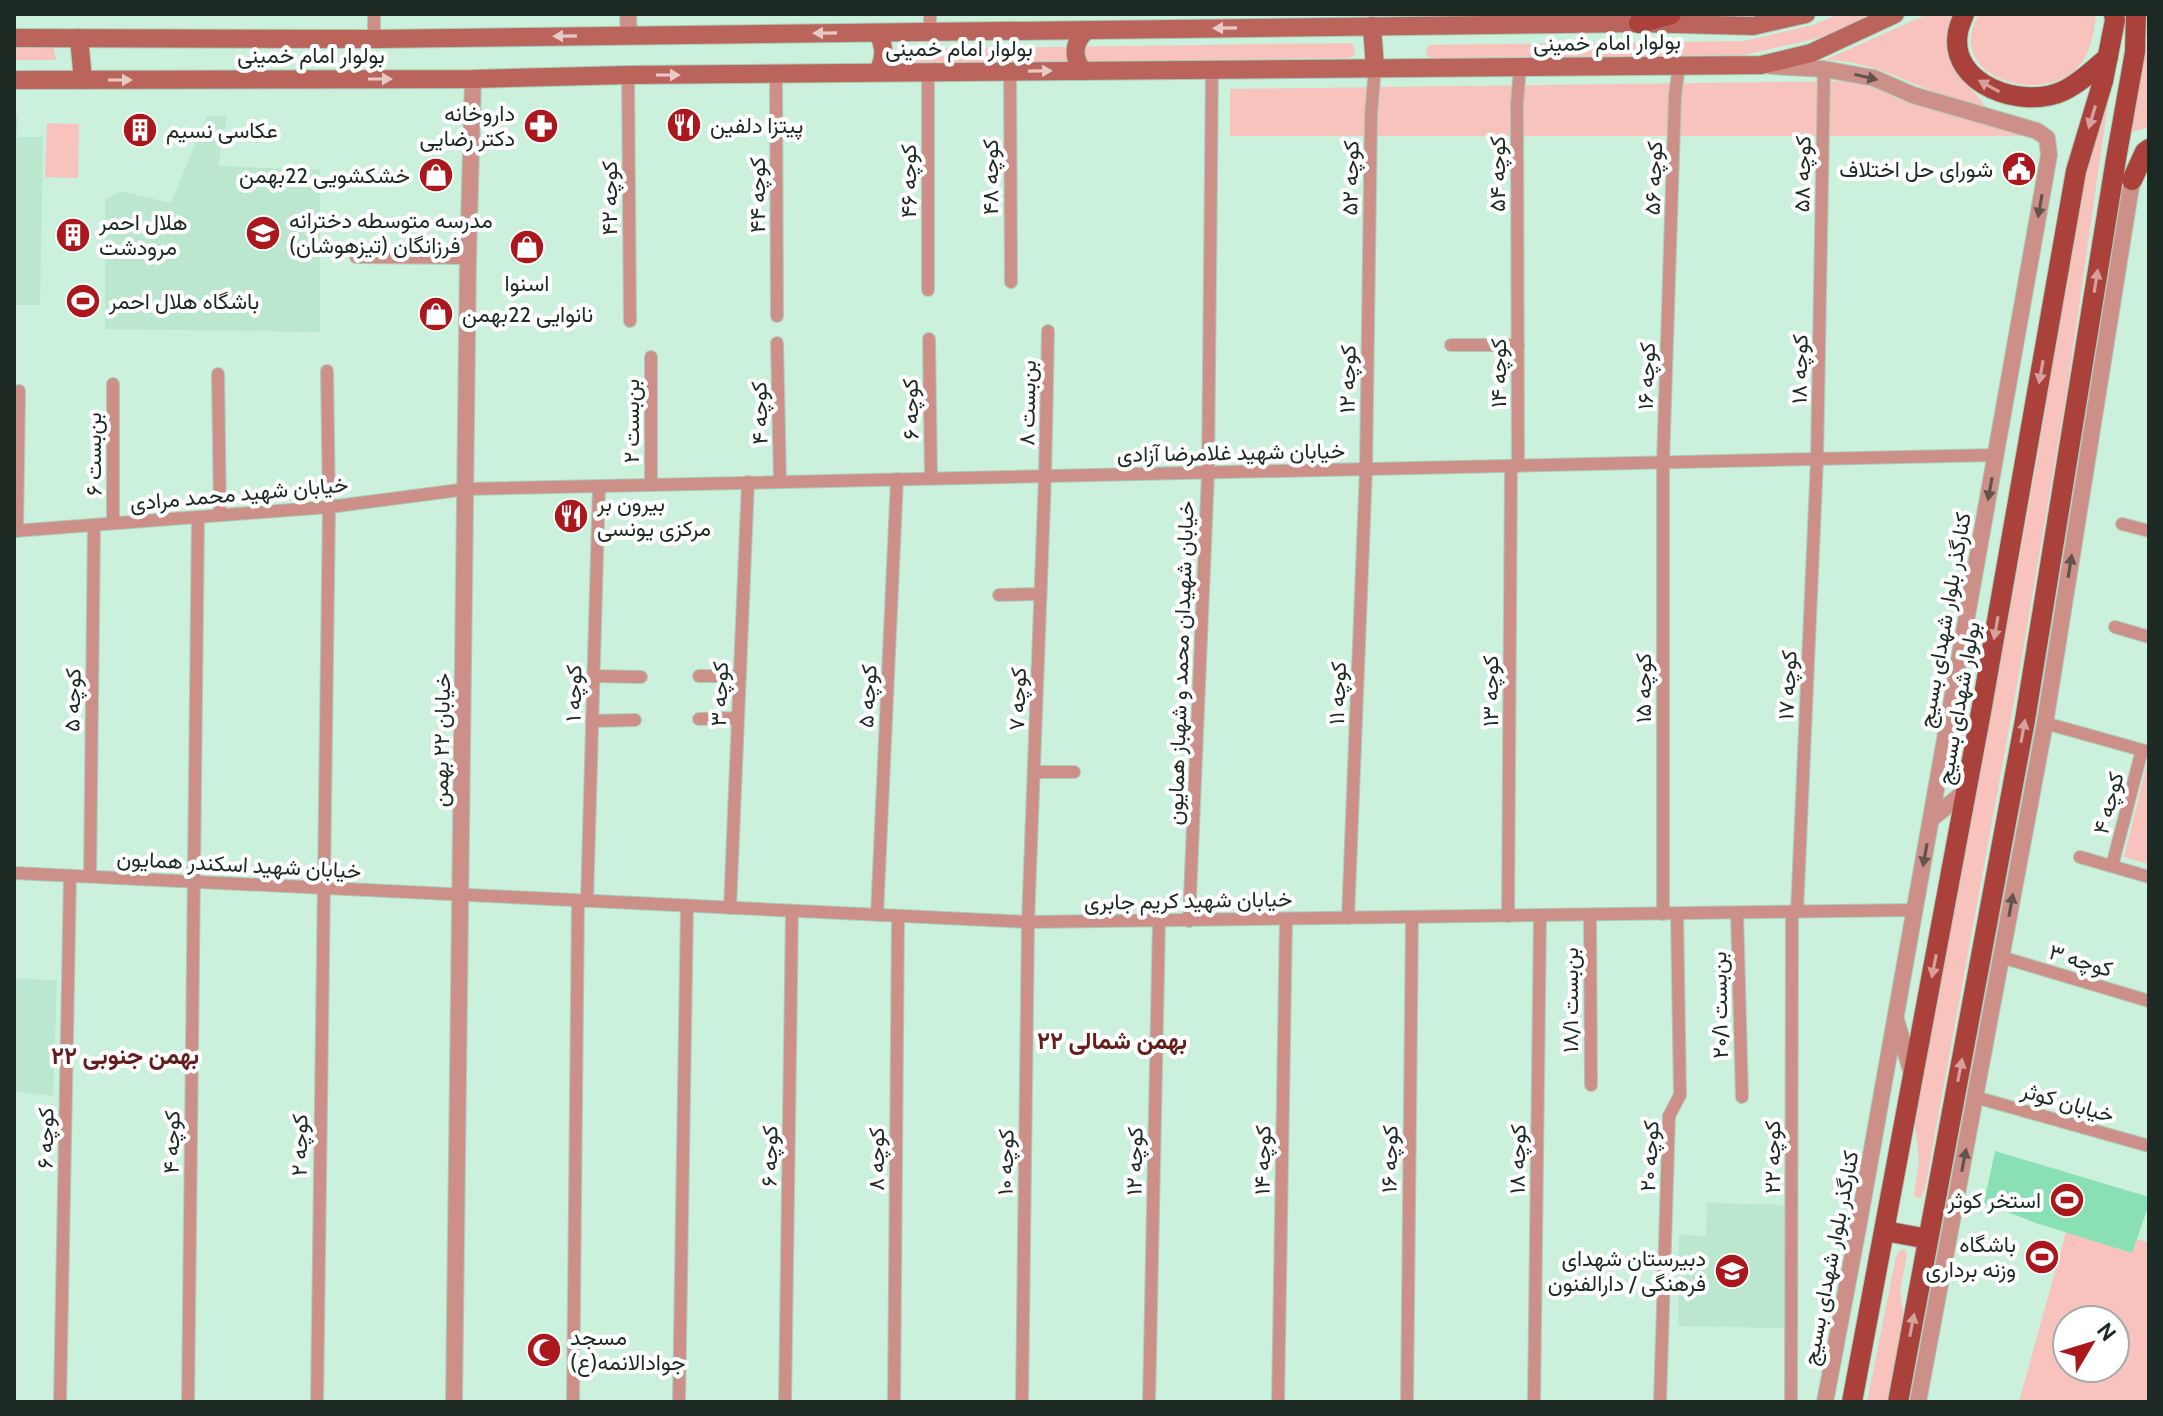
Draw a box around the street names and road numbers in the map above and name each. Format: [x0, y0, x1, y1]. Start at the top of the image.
street label: بولوار امام خمینی [1533, 28, 1681, 58]
street label: بولوار امام خمینی [885, 35, 1033, 63]
street label: بولوار امام خمینی [237, 42, 385, 70]
street label: کوچه ۵۸ [1788, 135, 1818, 213]
street label: کوچه ۵۴ [1484, 136, 1512, 212]
street label: کوچه ۴۸ [977, 139, 1005, 215]
street label: کوچه ۵۲ [1336, 140, 1366, 216]
street label: کوچه ۵۶ [1639, 140, 1669, 216]
street label: کوچه ۴۶ [895, 144, 923, 218]
street label: کوچه ۴۴ [744, 157, 772, 233]
street label: کوچه ۴۲ [596, 160, 624, 235]
street label: کوچه ۱۸ [1785, 334, 1815, 404]
street label: کوچه ۱۴ [1485, 338, 1513, 408]
street label: کوچه ۱۶ [1632, 341, 1662, 410]
street label: کوچه ۱۲ [1333, 344, 1363, 414]
street label: بن‌بست ۸ [1013, 360, 1042, 446]
street label: کوچه ۶ [896, 378, 926, 440]
street label: بن‌بست ۲ [618, 379, 645, 463]
street label: کوچه ۴ [745, 381, 775, 445]
street label: بن‌بست ۶ [80, 412, 107, 496]
street label: خیابان شهید غلامرضا آزادی [1117, 437, 1345, 468]
street label: خیابان شهید محمد مرادی [129, 470, 349, 517]
street label: خیابان شهیدان محمد و شهباز همایون [1161, 500, 1200, 826]
street label: کنارگذر بلوار شهدای بسیج [1912, 510, 1978, 730]
street label: بولوار شهدای بسیج [1931, 620, 1987, 787]
street label: کوچه ۱۷ [1772, 649, 1804, 721]
street label: کوچه ۱۵ [1630, 653, 1658, 723]
street label: کوچه ۱۳ [1477, 655, 1505, 727]
street label: کوچه ۳ [705, 661, 735, 727]
street label: کوچه ۱۱ [1323, 661, 1353, 725]
street label: کوچه ۵ [852, 663, 884, 729]
street label: کوچه ۱ [560, 664, 588, 722]
street label: کوچه ۷ [1003, 667, 1033, 731]
street label: کوچه ۵ [58, 668, 88, 732]
street label: خیابان ۲۲ بهمن [427, 673, 456, 807]
street label: کوچه ۴ [2087, 769, 2131, 837]
street label: خیابان شهید اسکندر همایون [116, 845, 362, 884]
street label: خیابان شهید کریم جابری [1084, 885, 1293, 917]
street label: کوچه ۳ [2045, 938, 2116, 984]
street label: بن‌بست ۱۸/۱ [1557, 947, 1584, 1053]
street label: بن‌بست ۲۰/۱ [1705, 951, 1734, 1059]
street label: خیابان کوثر [2017, 1076, 2117, 1129]
street label: کوچه ۶ [31, 1107, 61, 1169]
street label: کوچه ۴ [157, 1110, 187, 1174]
street label: کوچه ۲ [285, 1113, 315, 1176]
street label: کوچه ۲۰ [1634, 1119, 1666, 1192]
street label: کوچه ۲۲ [1759, 1120, 1787, 1194]
street label: کوچه ۱۸ [1503, 1124, 1533, 1194]
street label: کوچه ۶ [755, 1125, 785, 1187]
street label: کوچه ۱۴ [1248, 1125, 1278, 1195]
street label: کوچه ۱۶ [1375, 1125, 1405, 1193]
street label: کوچه ۱۲ [1120, 1126, 1150, 1196]
street label: کوچه ۸ [863, 1127, 891, 1191]
street label: کوچه ۱۰ [991, 1128, 1021, 1195]
street label: کنارگذر بلوار شهدای بسیج [1796, 1148, 1866, 1368]

